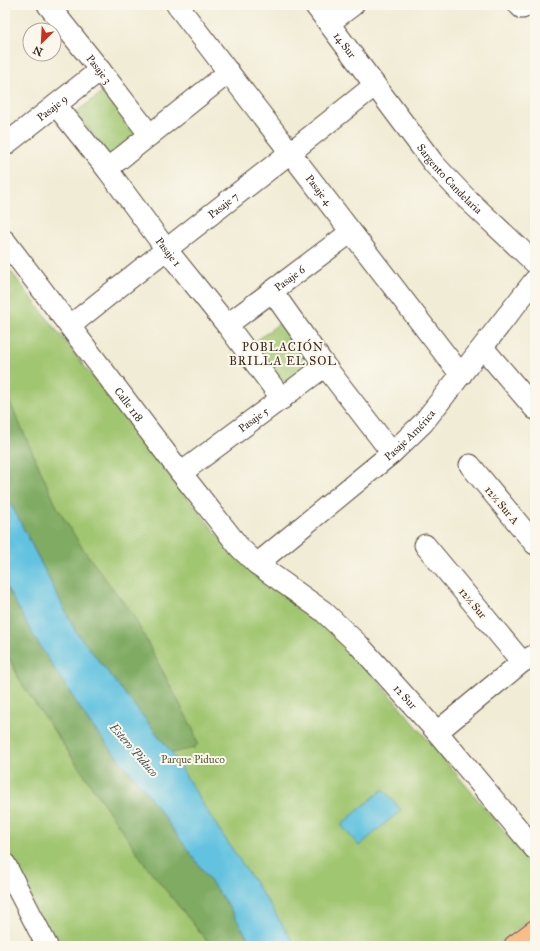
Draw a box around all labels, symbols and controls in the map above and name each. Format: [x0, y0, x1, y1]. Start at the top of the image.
north arrow [22, 22, 62, 62]
street label: 14 Sur [331, 30, 359, 62]
text: N [31, 43, 45, 59]
street label: Pasaje 3 [83, 52, 114, 87]
street label: Pasaje 9 [35, 92, 70, 124]
street label: Sargento Candelaria [414, 141, 485, 217]
street label: Pasaje 4 [303, 172, 335, 209]
street label: Pasaje 7 [206, 190, 241, 221]
street label: Pasaje 1 [153, 235, 183, 269]
street label: Pasaje 6 [272, 263, 308, 294]
district label: POBLACIÓN BRILLA EL SOL [229, 338, 337, 368]
street label: Calle 118 [111, 385, 146, 424]
street label: Pasaje 5 [236, 404, 271, 435]
street label: Pasaje América [382, 407, 438, 464]
street label: 12½ Sur A [482, 484, 522, 527]
street label: 12½ Sur [456, 585, 490, 622]
street label: 12 Sur [391, 682, 420, 713]
water label: Estero Piduco [106, 719, 161, 780]
park label: Parque Piduco [161, 753, 225, 767]

